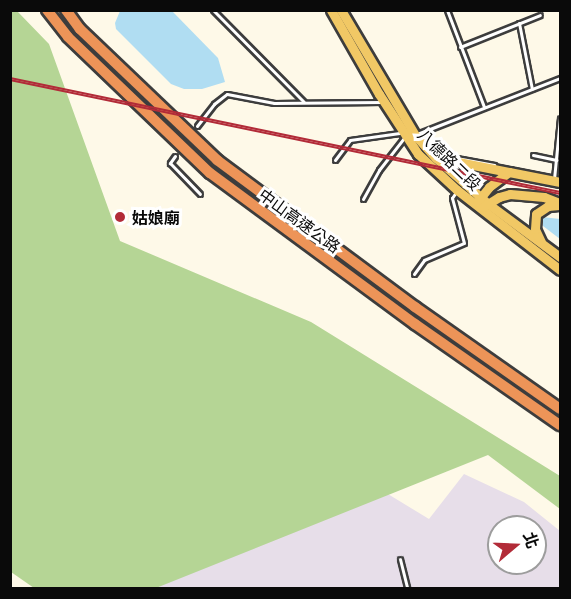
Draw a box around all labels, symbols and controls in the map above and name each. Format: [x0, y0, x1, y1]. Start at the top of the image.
street label: 八德路二段 [415, 124, 485, 194]
street label: 中山高速公路 [256, 184, 344, 256]
place label: 姑娘廟 [132, 207, 180, 227]
marker: 姑娘廟 [113, 210, 127, 224]
north arrow [487, 515, 547, 575]
text: 北 [518, 528, 546, 551]

